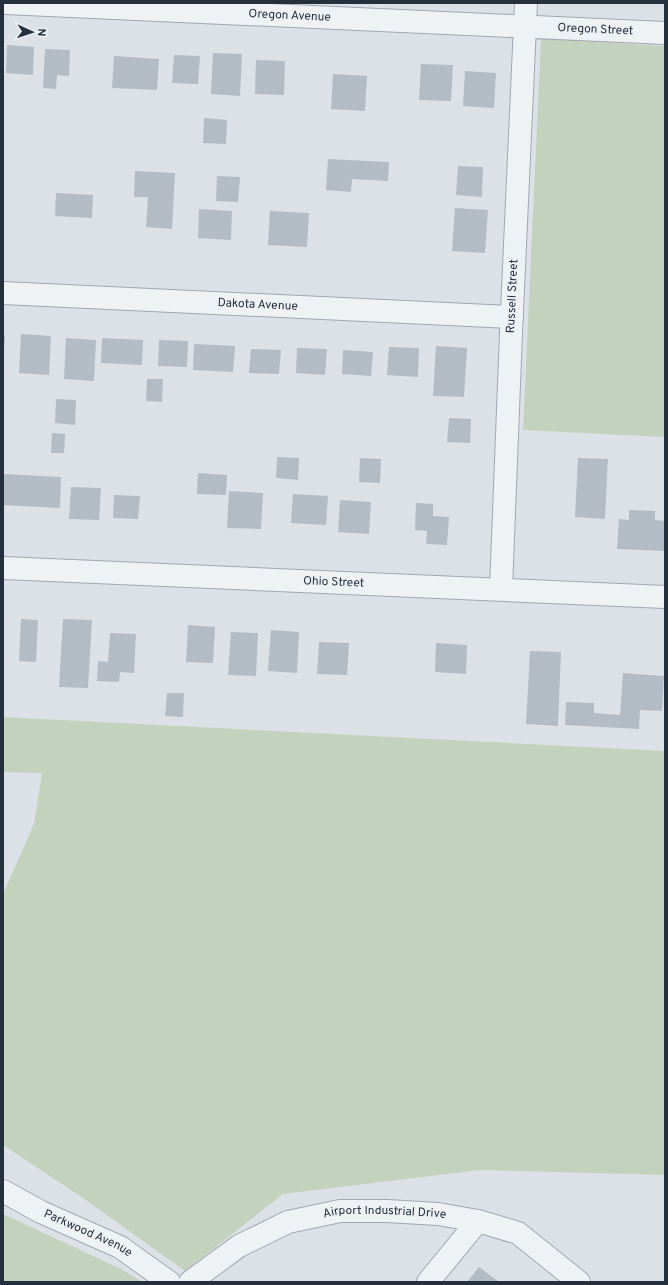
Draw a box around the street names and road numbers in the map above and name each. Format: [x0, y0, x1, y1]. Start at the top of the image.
street label: Oregon Avenue [248, 6, 331, 26]
street label: Oregon Street [557, 20, 634, 40]
street label: Russell Street [503, 259, 522, 334]
street label: Dakota Avenue [217, 295, 298, 315]
street label: Ohio Street [303, 573, 365, 592]
street label: Airport Industrial Drive [321, 1203, 447, 1223]
street label: Parkwood Avenue [41, 1206, 135, 1261]

